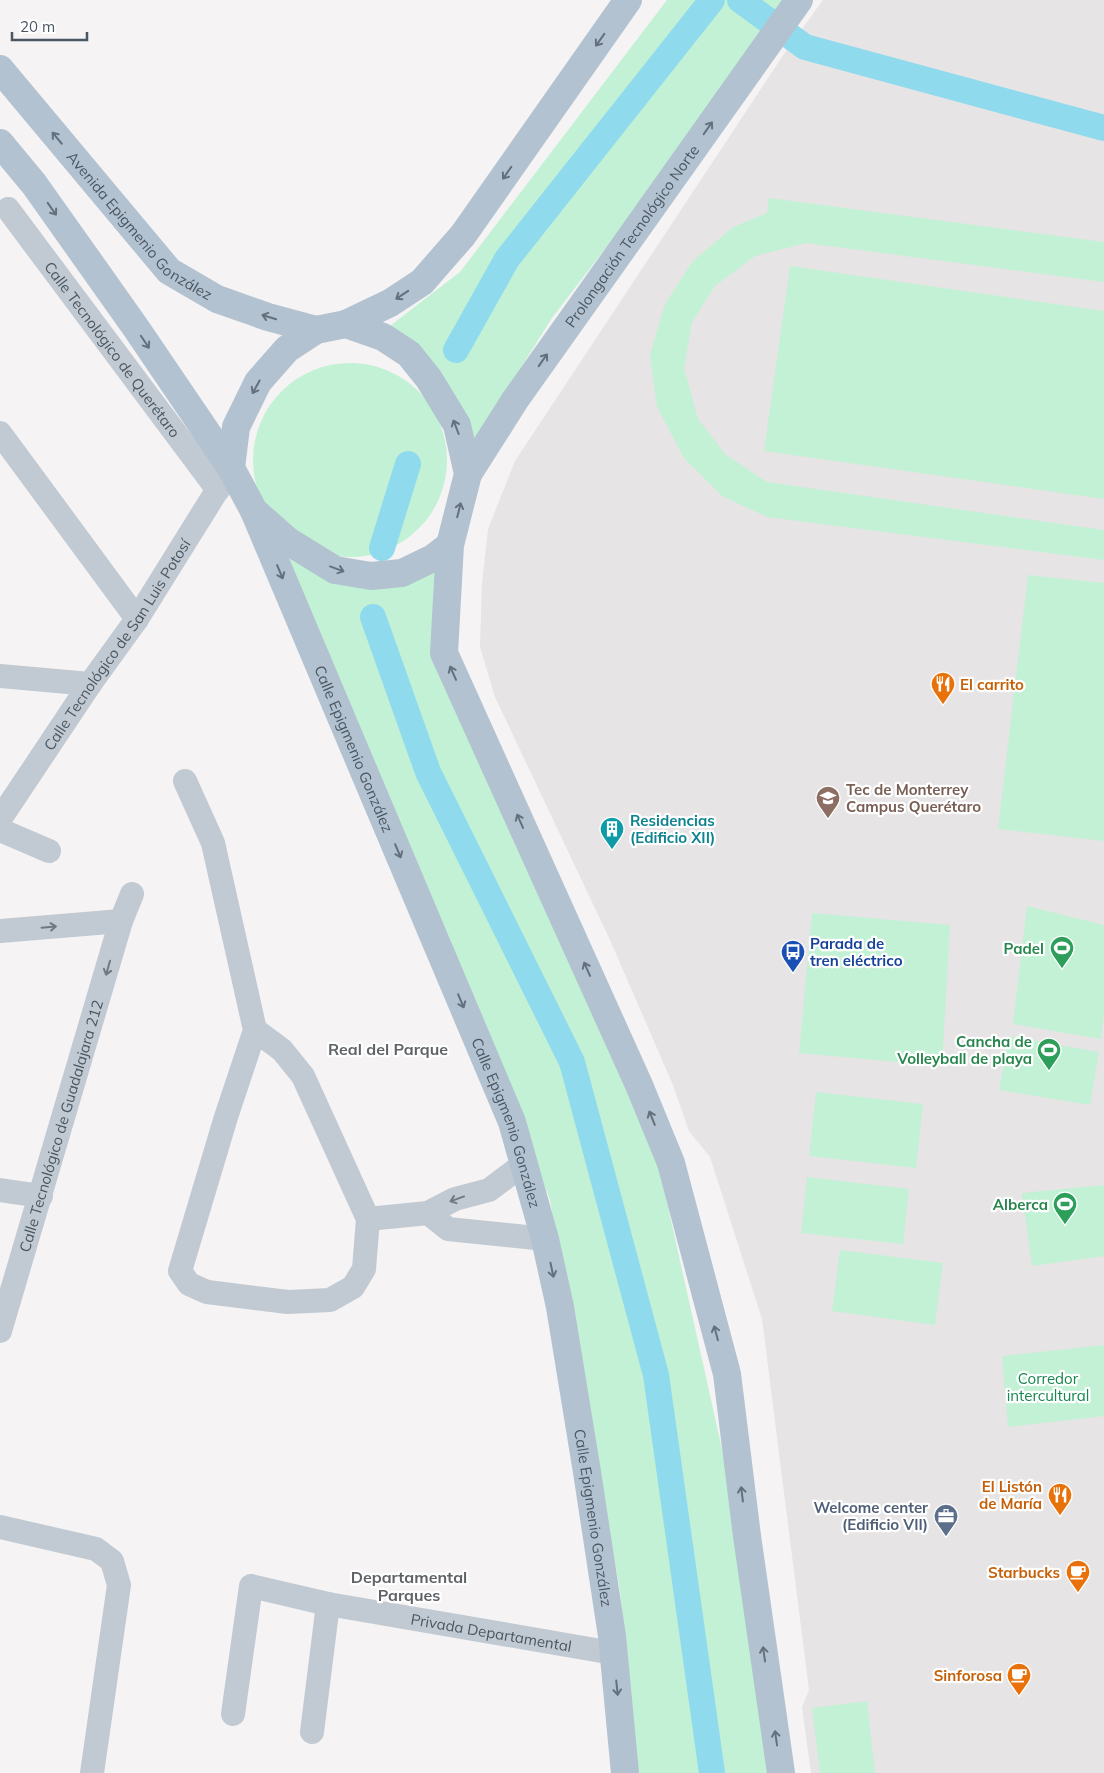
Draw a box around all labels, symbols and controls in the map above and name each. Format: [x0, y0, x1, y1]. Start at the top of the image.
scale bar [12, 10, 88, 42]
text: 20 m [20, 17, 55, 36]
one-way arrow [595, 33, 605, 47]
one-way arrow [703, 121, 713, 135]
one-way arrow [51, 131, 63, 144]
street label: Prolongación Tecnológico Norte [560, 141, 703, 331]
street label: Avenida Epigmenio González [63, 147, 216, 304]
one-way arrow [502, 166, 512, 180]
one-way arrow [47, 202, 57, 216]
street label: Calle Tecnológico de Querétaro [41, 257, 185, 441]
one-way arrow [395, 290, 409, 300]
one-way arrow [261, 312, 277, 322]
one-way arrow [140, 335, 151, 349]
one-way arrow [538, 353, 548, 367]
one-way arrow [251, 380, 261, 395]
one-way arrow [451, 420, 460, 435]
one-way arrow [455, 502, 464, 518]
street label: Calle Tecnológico de San Luis Potosí [39, 534, 195, 754]
one-way arrow [276, 564, 285, 580]
one-way arrow [329, 565, 344, 574]
street label: Calle Epigmenio González [311, 662, 398, 835]
one-way arrow [447, 666, 457, 681]
restaurant icon: El carrito [930, 671, 956, 705]
place label: El carrito [960, 675, 1024, 694]
place label: Tec de Monterrey Campus Querétaro [846, 780, 981, 816]
school or university icon: Tec de Monterrey Campus Querétaro [815, 785, 841, 819]
place label: Residencias (Edificio XII) [630, 811, 715, 847]
one-way arrow [514, 814, 524, 829]
building icon: Residencias (Edificio XII) [599, 816, 625, 850]
one-way arrow [393, 843, 403, 858]
one-way arrow [40, 923, 56, 932]
place label: Parada de tren eléctrico [810, 934, 903, 970]
sports icon: Padel [1049, 935, 1075, 969]
bus stop icon: Parada de tren eléctrico [780, 939, 806, 973]
place label: Padel [1004, 939, 1044, 958]
one-way arrow [102, 960, 112, 976]
one-way arrow [581, 962, 591, 977]
one-way arrow [457, 993, 466, 1008]
street label: Calle Tecnológico de Guadalajara 212 [14, 997, 107, 1254]
place label: Cancha de Volleyball de playa [896, 1032, 1032, 1068]
street label: Calle Epigmenio González [468, 1034, 545, 1210]
sports icon: Cancha de Volleyball de playa [1036, 1037, 1062, 1071]
district label: Real del Parque [328, 1039, 448, 1059]
one-way arrow [647, 1111, 657, 1126]
sports icon: Alberca [1052, 1191, 1078, 1225]
one-way arrow [450, 1195, 466, 1204]
place label: Alberca [993, 1195, 1048, 1214]
one-way arrow [548, 1262, 557, 1278]
one-way arrow [711, 1326, 720, 1342]
park label: Corredor intercultural [1007, 1369, 1089, 1405]
street label: Calle Epigmenio González [571, 1428, 617, 1608]
place label: El Listón de María [979, 1477, 1042, 1513]
restaurant icon: El Listón de María [1047, 1482, 1073, 1516]
one-way arrow [737, 1486, 747, 1502]
place label: Welcome center (Edificio VII) [813, 1498, 928, 1534]
office icon: Welcome center (Edificio VII) [933, 1503, 959, 1537]
cafe icon: Starbucks [1065, 1559, 1091, 1593]
place label: Starbucks [988, 1563, 1060, 1582]
district label: Departamental Parques [351, 1567, 467, 1605]
street label: Privada Departamental [409, 1609, 573, 1655]
one-way arrow [759, 1647, 769, 1663]
cafe icon: Sinforosa [1006, 1662, 1032, 1696]
place label: Sinforosa [934, 1666, 1002, 1685]
one-way arrow [612, 1680, 622, 1696]
one-way arrow [771, 1730, 781, 1746]

